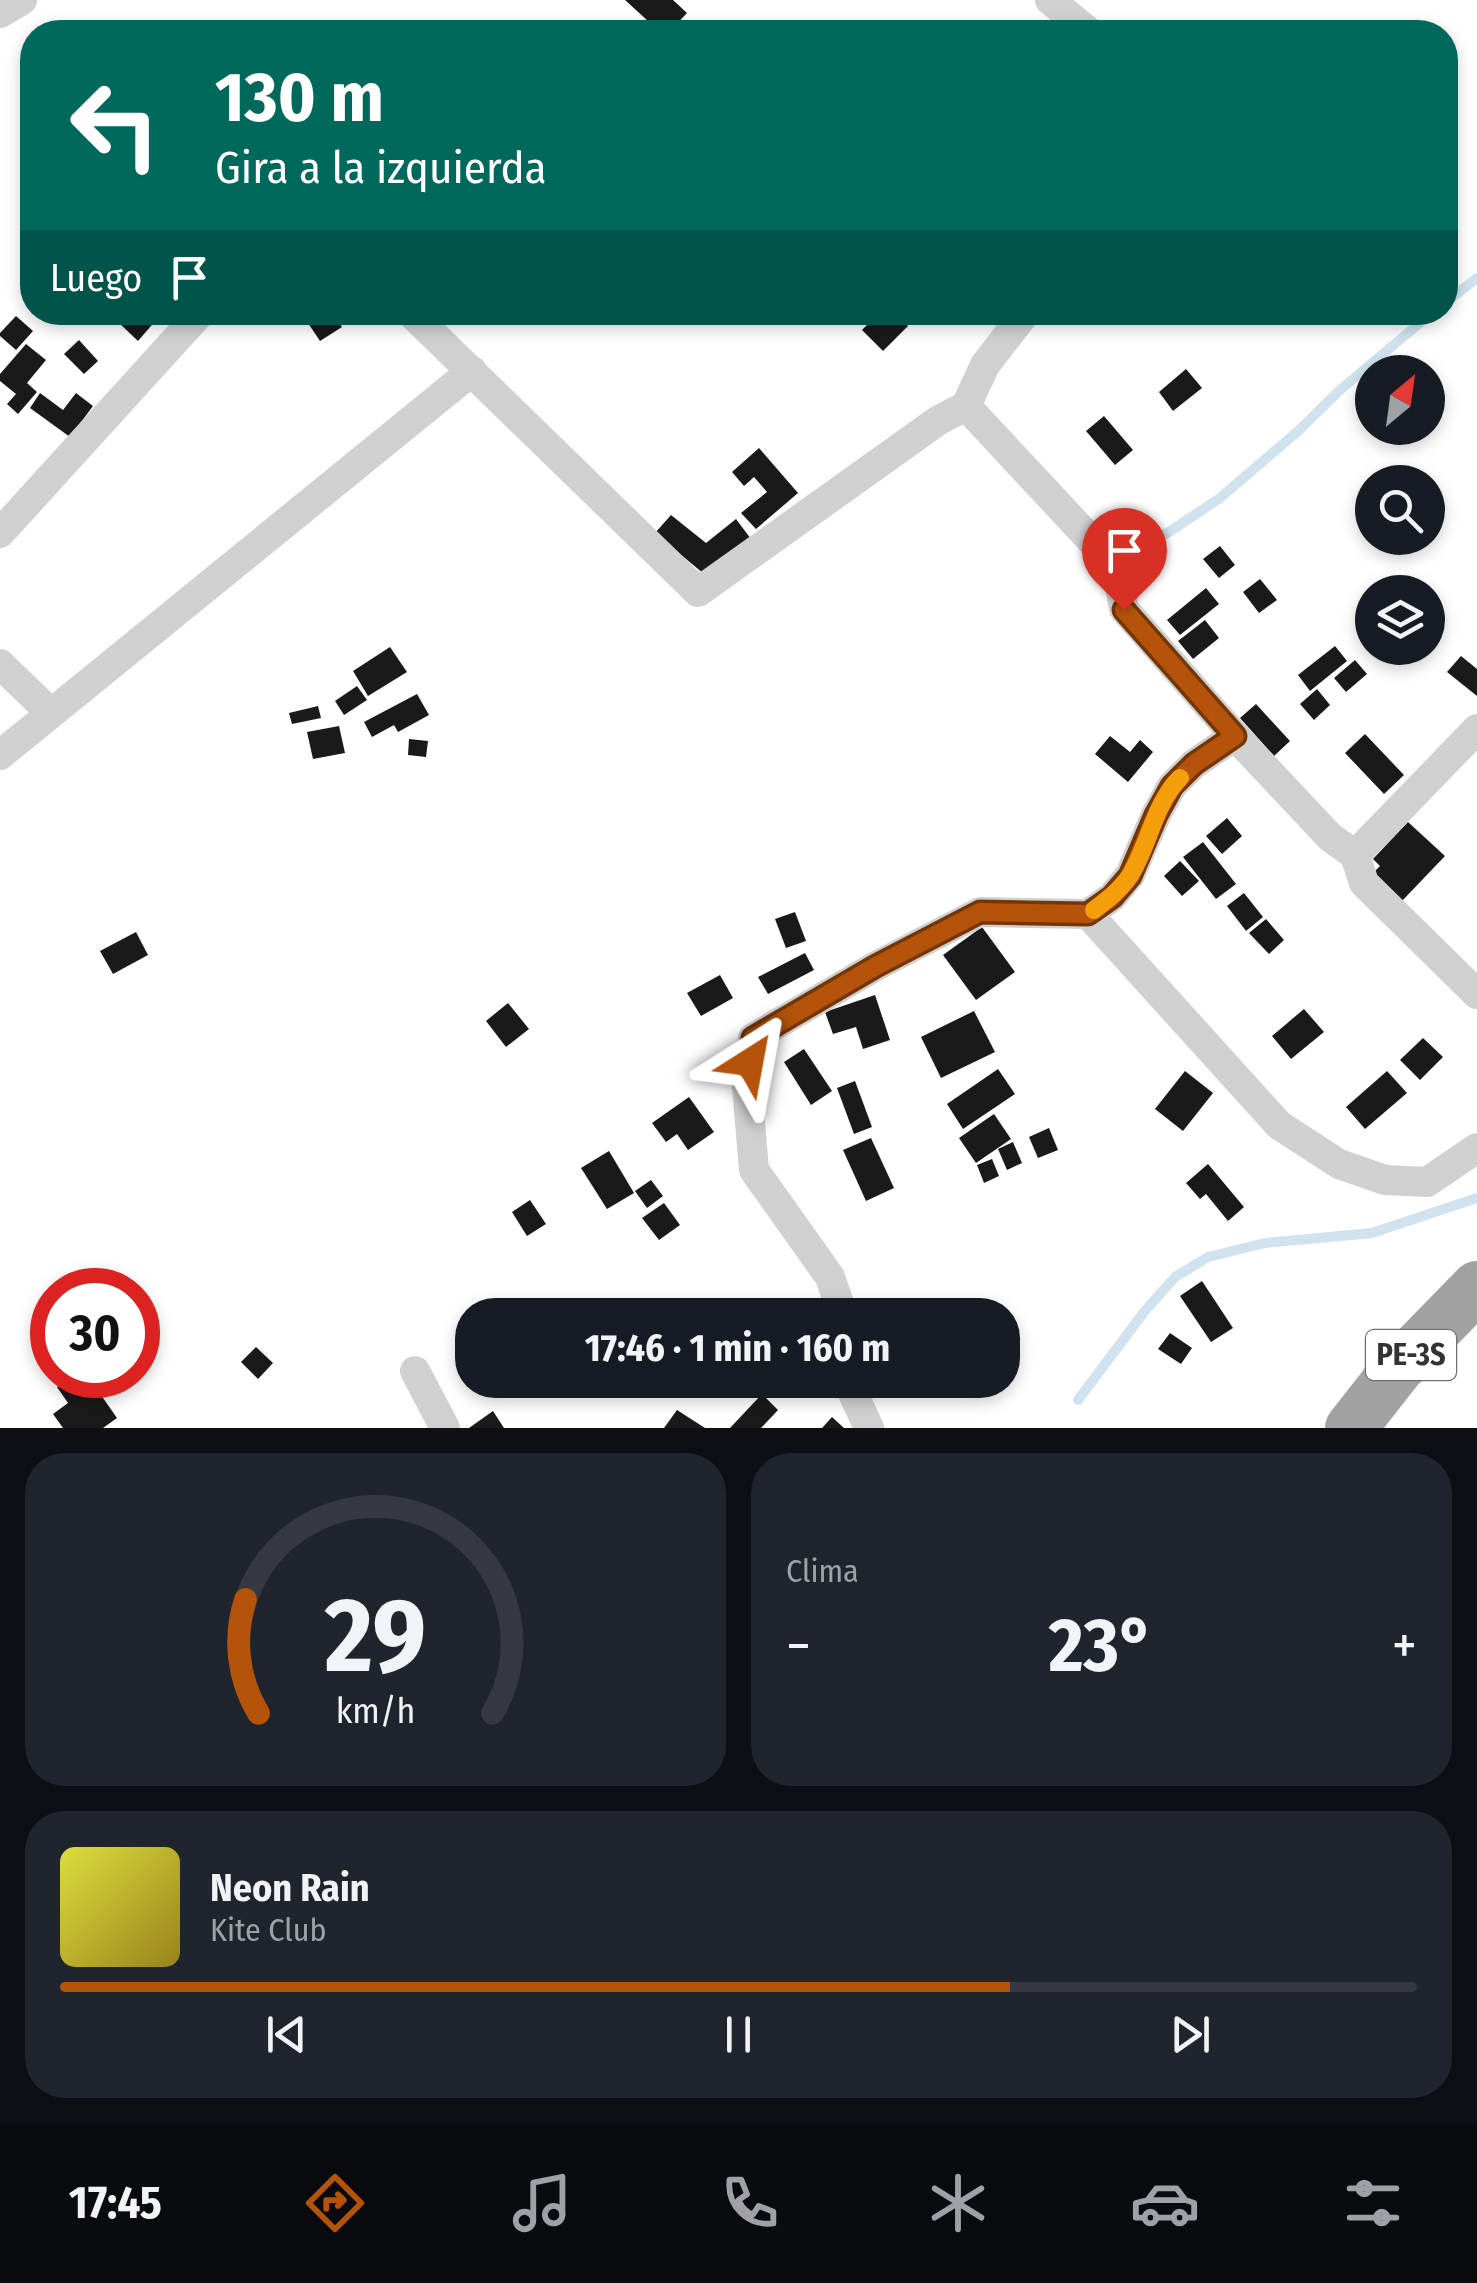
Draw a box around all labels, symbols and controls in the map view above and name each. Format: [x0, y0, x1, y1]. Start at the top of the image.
text: 130 m [215, 56, 384, 140]
icon: left [50, 60, 180, 190]
text: Gira a la izquierda [215, 141, 547, 195]
icon: arrive [162, 250, 217, 305]
text: Luego [50, 255, 142, 301]
north arrow [1355, 355, 1445, 445]
map controls [1355, 355, 1445, 665]
button: search [1355, 465, 1445, 555]
pin [1082, 508, 1167, 611]
icon: arrive [1097, 523, 1152, 578]
button: layers [1355, 575, 1445, 665]
position arrow [698, 1010, 802, 1114]
speed limit sign: 30 [30, 1268, 160, 1398]
text: 17:46 · 1 min · 160 m [585, 1325, 890, 1371]
road number: PE-3S [1366, 1330, 1456, 1380]
text: Clima [786, 1552, 859, 1590]
text: 29 [324, 1574, 426, 1699]
text: 23° [1049, 1601, 1154, 1691]
text: − [786, 1613, 811, 1679]
text: + [1392, 1613, 1417, 1679]
text: km/h [336, 1690, 415, 1732]
text: Neon Rain [210, 1865, 370, 1911]
text: Kite Club [210, 1911, 326, 1949]
icon: previous [259, 2007, 314, 2062]
icon: pause [711, 2007, 766, 2062]
icon: next [1163, 2007, 1218, 2062]
icon: directions [300, 2168, 370, 2238]
icon: music [507, 2168, 577, 2238]
icon: phone [715, 2168, 785, 2238]
icon: climate [923, 2168, 993, 2238]
icon: car [1130, 2168, 1200, 2238]
icon: filters [1338, 2168, 1408, 2238]
text: 17:45 [69, 2176, 162, 2230]

